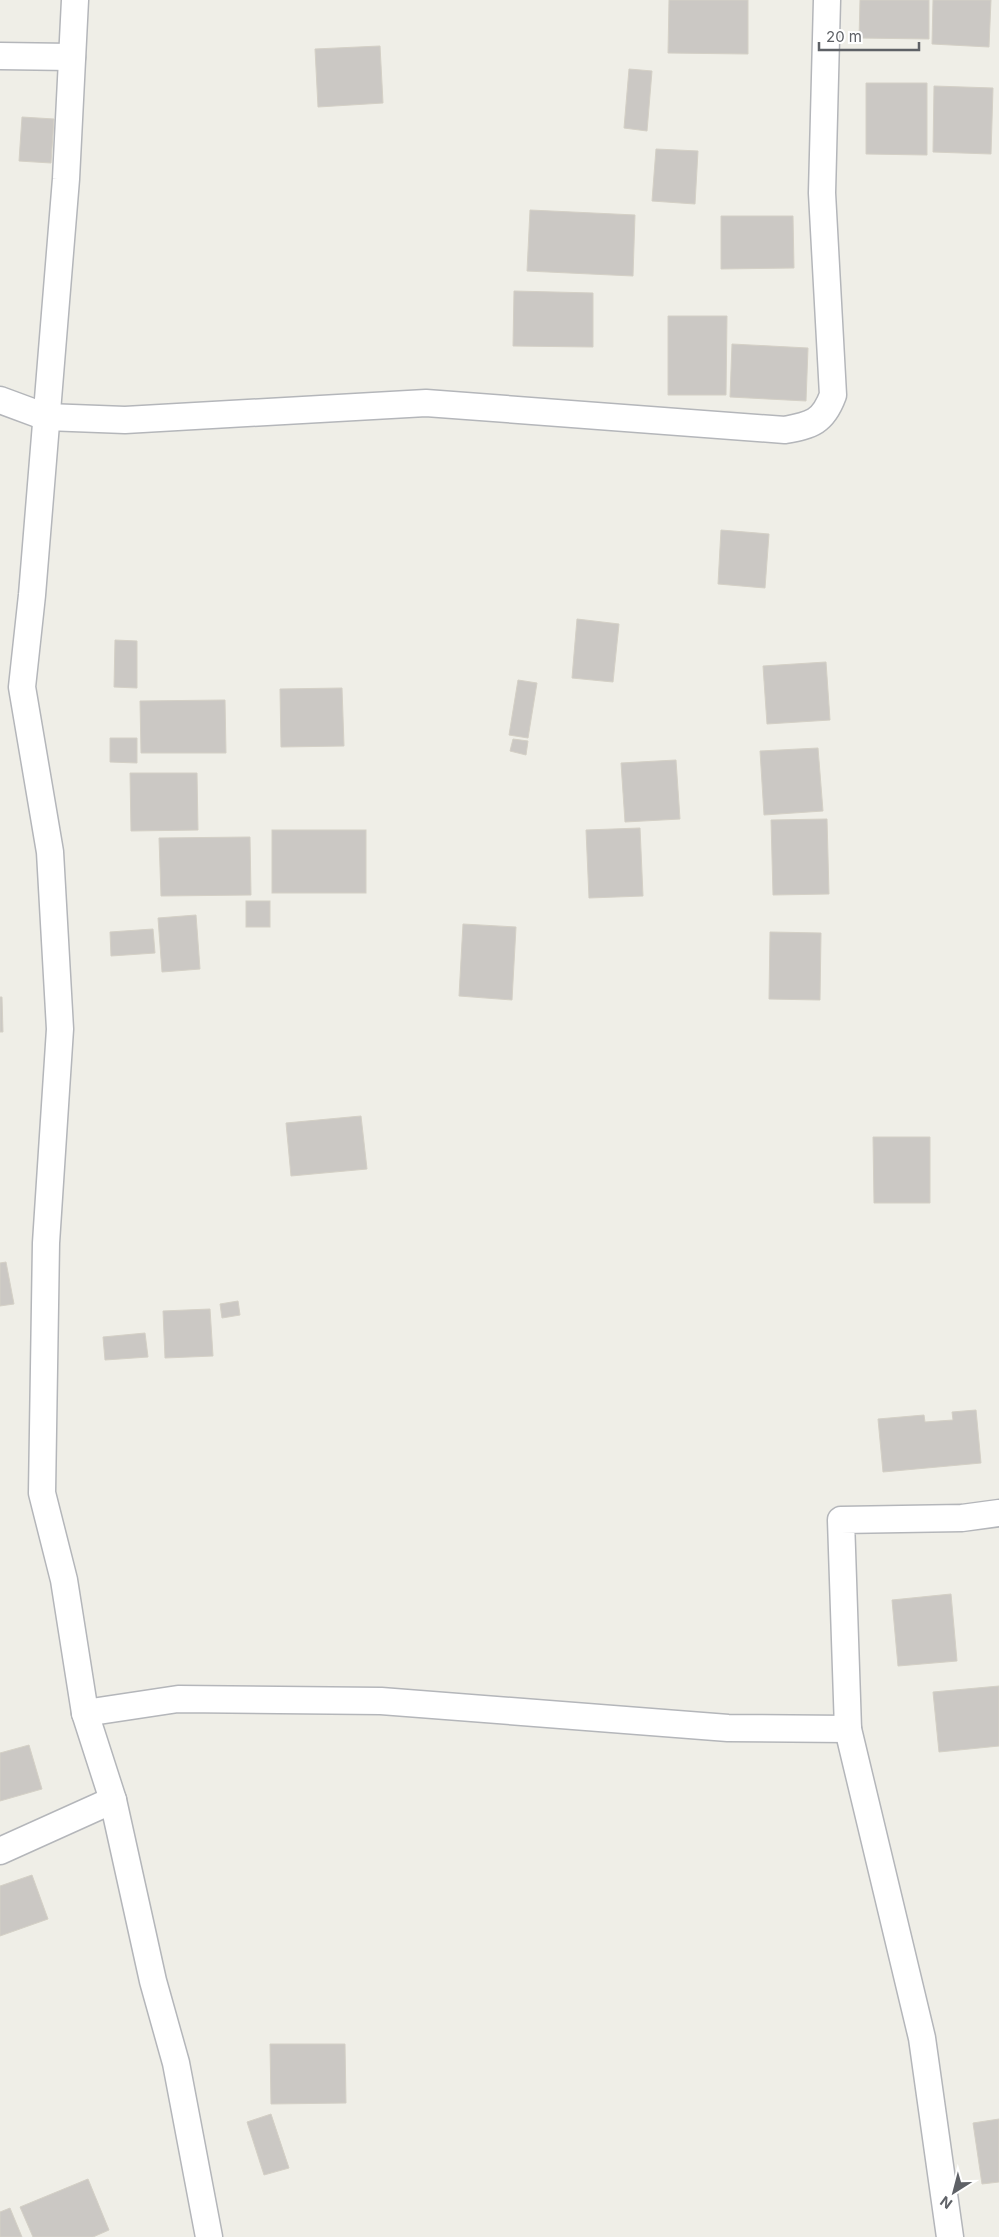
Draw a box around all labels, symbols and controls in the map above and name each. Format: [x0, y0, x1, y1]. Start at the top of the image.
scale bar [819, 20, 919, 52]
text: 20 m [826, 27, 862, 46]
north arrow [929, 2167, 979, 2217]
text: N [937, 2193, 955, 2213]

